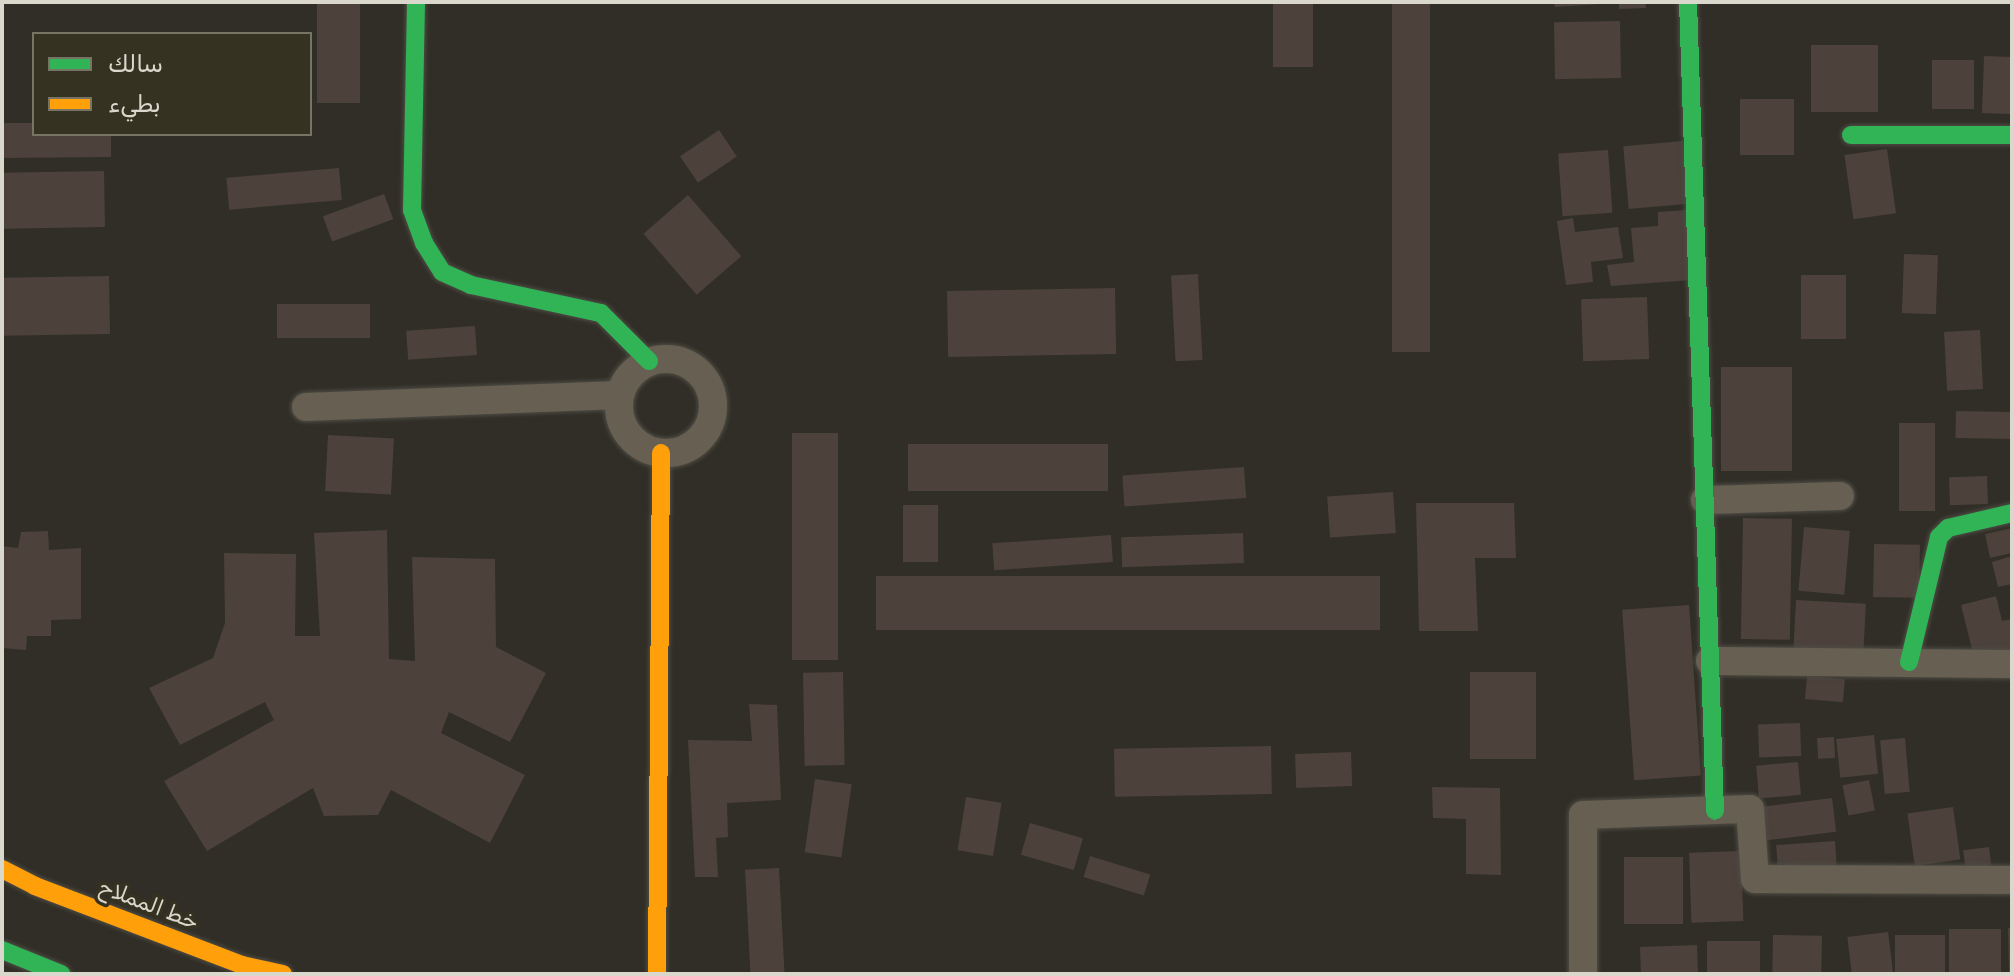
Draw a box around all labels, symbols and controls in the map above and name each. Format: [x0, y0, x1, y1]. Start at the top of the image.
legend [32, 32, 312, 136]
text: سالك [108, 50, 163, 78]
text: بطيء [108, 90, 161, 118]
street label: خط المملاح [95, 873, 203, 935]

